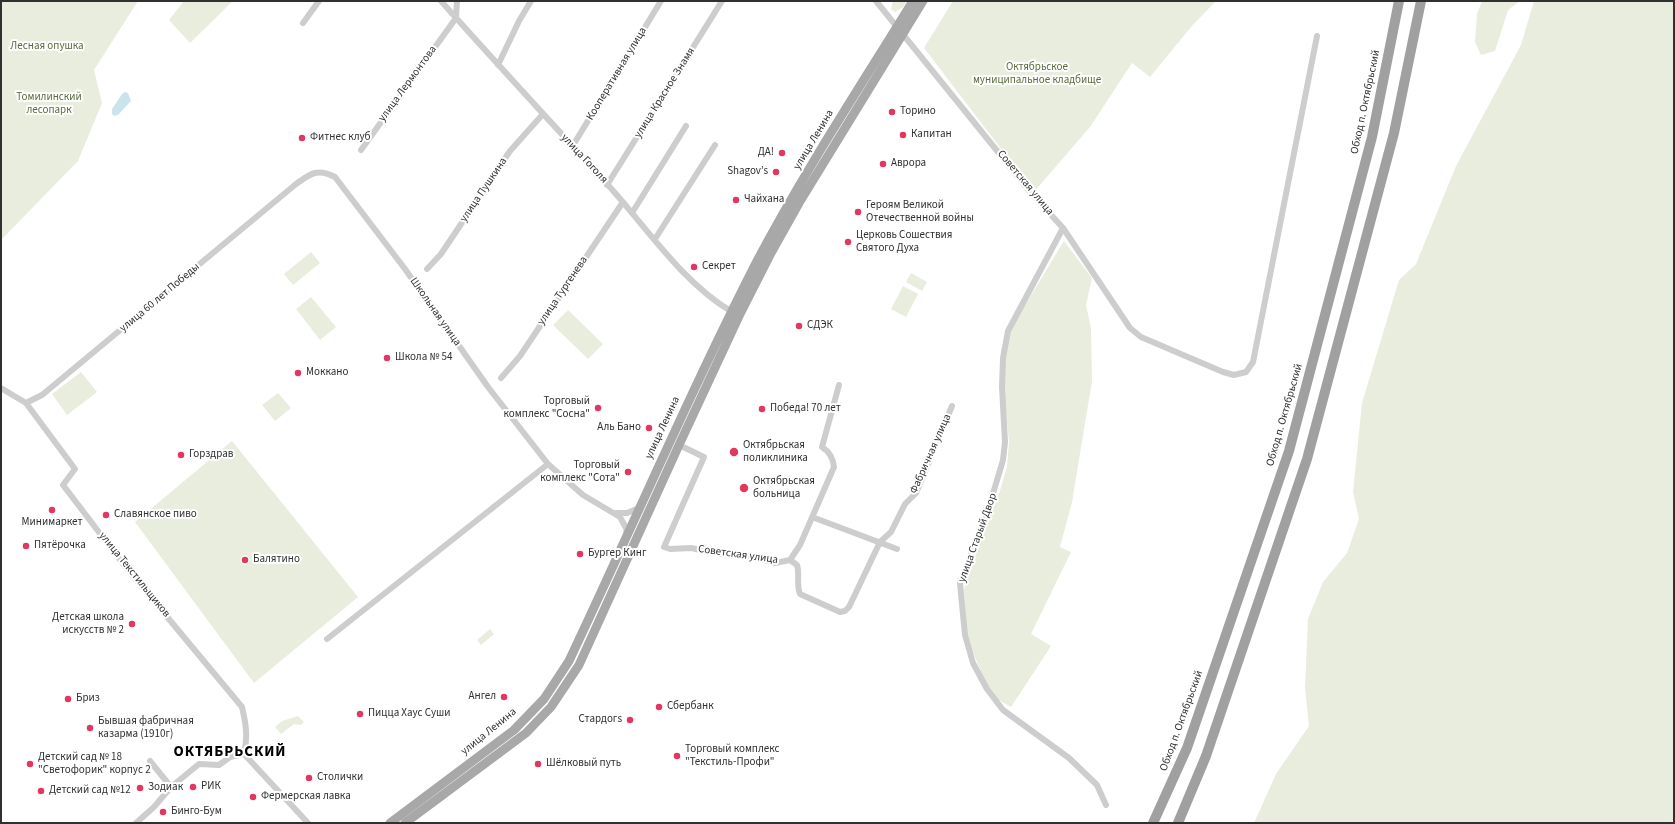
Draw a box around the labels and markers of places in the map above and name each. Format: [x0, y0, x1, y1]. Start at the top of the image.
place label: Торино [900, 105, 936, 119]
marker: Торино [887, 107, 897, 117]
place label: Капитан [911, 128, 952, 142]
marker: Капитан [898, 130, 908, 140]
place label: Фитнес клуб [310, 131, 371, 145]
marker: Фитнес клуб [297, 133, 307, 143]
place label: ДА! [758, 146, 774, 160]
marker: ДА! [777, 148, 787, 158]
place label: Аврора [891, 157, 926, 171]
marker: Аврора [878, 159, 888, 169]
place label: Shagov’s [727, 165, 768, 179]
marker: Shagov’s [771, 167, 781, 177]
place label: Чайхана [744, 193, 784, 207]
marker: Чайхана [731, 195, 741, 205]
place label: Героям Великой Отечественной войны [866, 199, 974, 225]
marker: Героям Великой Отечественной войны [853, 207, 863, 217]
place label: Церковь Сошествия Святого Духа [856, 229, 952, 255]
marker: Церковь Сошествия Святого Духа [843, 237, 853, 247]
place label: Секрет [702, 260, 736, 274]
marker: Секрет [689, 262, 699, 272]
place label: СДЭК [807, 319, 833, 333]
marker: СДЭК [794, 321, 804, 331]
place label: Школа № 54 [395, 351, 452, 365]
marker: Школа № 54 [382, 353, 392, 363]
place label: Моккано [306, 366, 348, 380]
marker: Моккано [293, 368, 303, 378]
place label: Торговый комплекс "Сосна" [504, 395, 590, 421]
place label: Победа! 70 лет [770, 402, 841, 416]
marker: Торговый комплекс "Сосна" [593, 403, 603, 413]
marker: Победа! 70 лет [757, 404, 767, 414]
place label: Аль Бано [597, 421, 641, 435]
marker: Аль Бано [644, 423, 654, 433]
place label: Октябрьская поликлиника [743, 439, 808, 465]
marker: Октябрьская поликлиника [728, 446, 740, 458]
place label: Горздрав [189, 448, 233, 462]
marker: Горздрав [176, 450, 186, 460]
place label: Торговый комплекс "Сота" [540, 459, 620, 485]
marker: Торговый комплекс "Сота" [623, 467, 633, 477]
place label: Октябрьская больница [753, 475, 815, 501]
marker: Октябрьская больница [738, 482, 750, 494]
marker: Минимаркет [47, 505, 57, 515]
place label: Славянское пиво [114, 508, 197, 522]
marker: Славянское пиво [101, 510, 111, 520]
place label: Минимаркет [22, 516, 82, 530]
place label: Пятёрочка [34, 539, 86, 553]
marker: Пятёрочка [21, 541, 31, 551]
place label: Бургер Кинг [588, 547, 647, 561]
marker: Бургер Кинг [575, 549, 585, 559]
place label: Балятино [253, 553, 300, 567]
marker: Балятино [240, 555, 250, 565]
place label: Детская школа искусств № 2 [52, 611, 124, 637]
marker: Детская школа искусств № 2 [127, 619, 137, 629]
place label: Ангел [468, 690, 496, 704]
place label: Бриз [76, 692, 100, 706]
marker: Ангел [499, 692, 509, 702]
marker: Бриз [63, 694, 73, 704]
place label: Сбербанк [667, 700, 714, 714]
marker: Сбербанк [654, 702, 664, 712]
place label: Пицца Хаус Суши [368, 707, 450, 721]
marker: Пицца Хаус Суши [355, 709, 365, 719]
place label: Стардогs [579, 713, 622, 727]
place label: Бывшая фабричная казарма (1910г) [98, 715, 194, 741]
marker: Стардогs [625, 715, 635, 725]
marker: Бывшая фабричная казарма (1910г) [85, 723, 95, 733]
place label: Торговый комплекс "Текстиль-Профи" [685, 743, 779, 769]
place label: Детский сад № 18 "Светофорик" корпус 2 [38, 751, 151, 777]
marker: Торговый комплекс "Текстиль-Профи" [672, 751, 682, 761]
place label: Шёлковый путь [546, 757, 621, 771]
marker: Детский сад № 18 "Светофорик" корпус 2 [25, 759, 35, 769]
marker: Шёлковый путь [533, 759, 543, 769]
place label: Столички [317, 771, 363, 785]
marker: Столички [304, 773, 314, 783]
place label: РИК [201, 780, 221, 794]
place label: Зодиак [148, 781, 183, 795]
marker: РИК [188, 782, 198, 792]
marker: Зодиак [135, 783, 145, 793]
place label: Детский сад №12 [49, 784, 131, 798]
marker: Детский сад №12 [36, 786, 46, 796]
place label: Фермерская лавка [261, 790, 351, 804]
marker: Фермерская лавка [248, 792, 258, 802]
place label: Бинго-Бум [171, 805, 222, 819]
marker: Бинго-Бум [158, 807, 168, 817]

